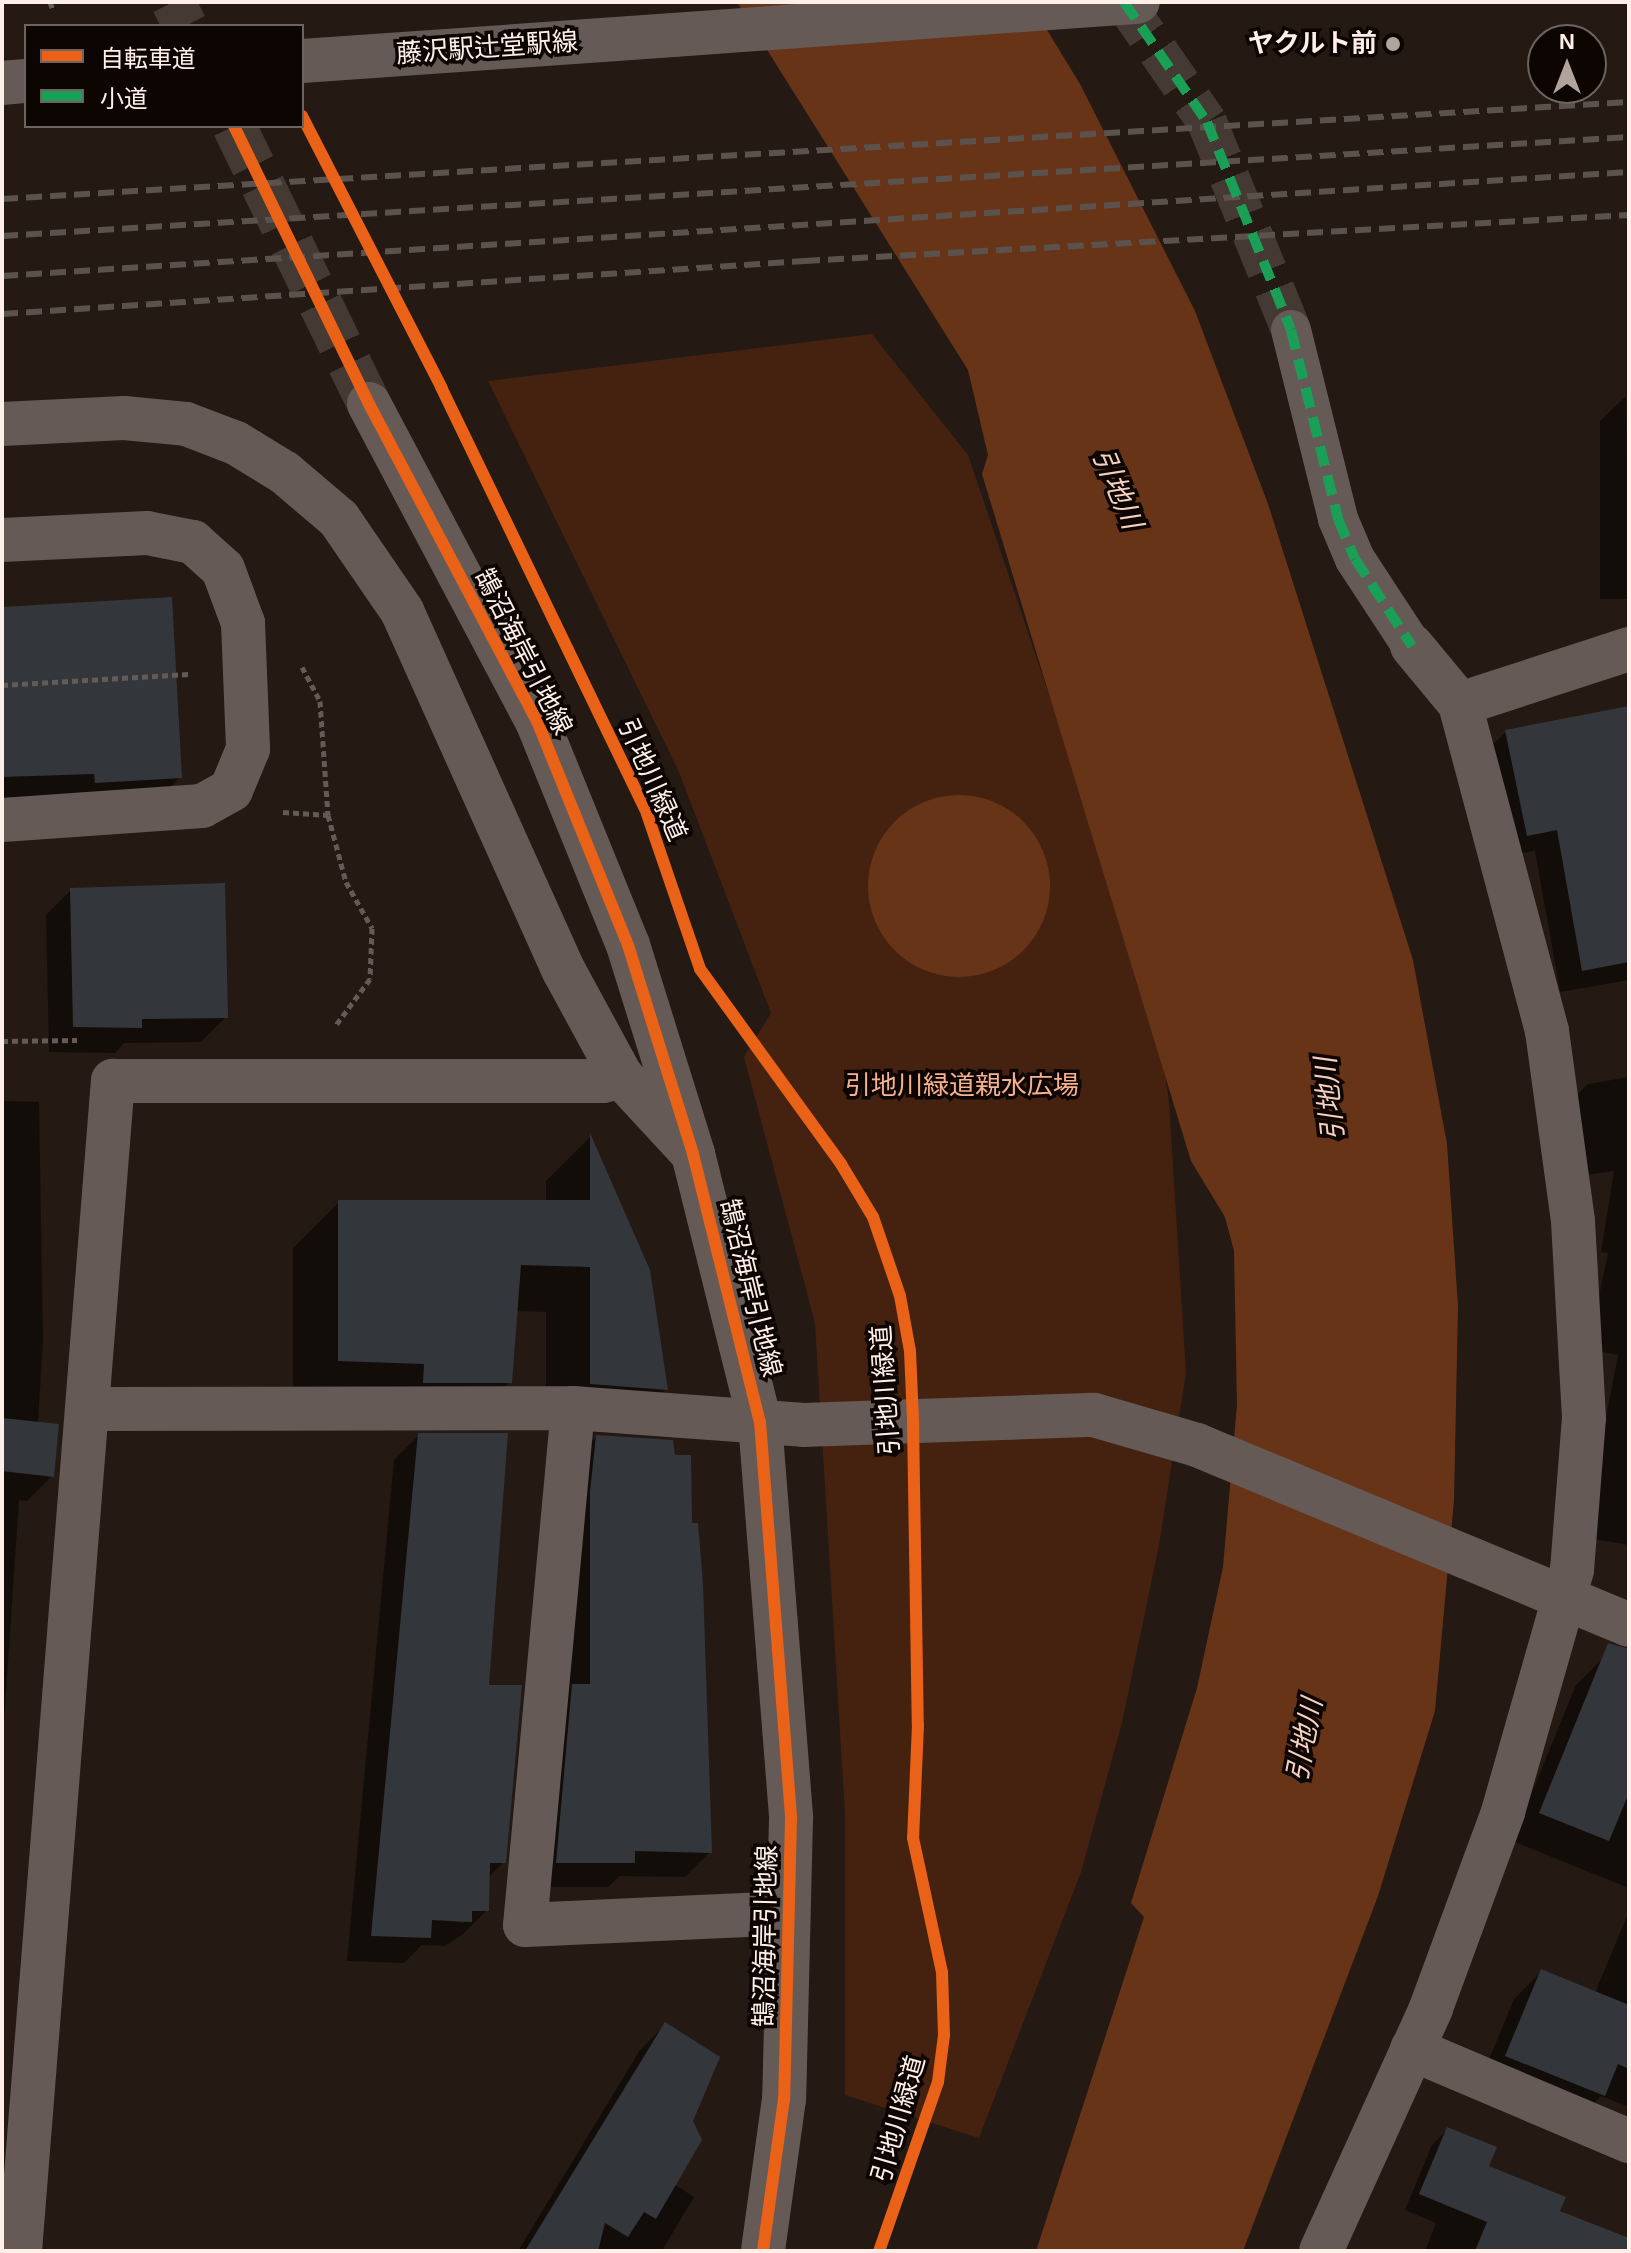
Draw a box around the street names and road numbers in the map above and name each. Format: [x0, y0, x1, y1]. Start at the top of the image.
street label: 藤沢駅辻堂駅線 [395, 26, 579, 70]
street label: 鵠沼海岸引地線 [468, 564, 578, 740]
street label: 引地川緑道 [611, 714, 693, 846]
street label: 鵠沼海岸引地線 [713, 1196, 787, 1380]
street label: 引地川緑道 [866, 1324, 906, 1456]
street label: 鵠沼海岸引地線 [749, 1845, 783, 2027]
street label: 引地川緑道 [866, 2052, 932, 2186]

